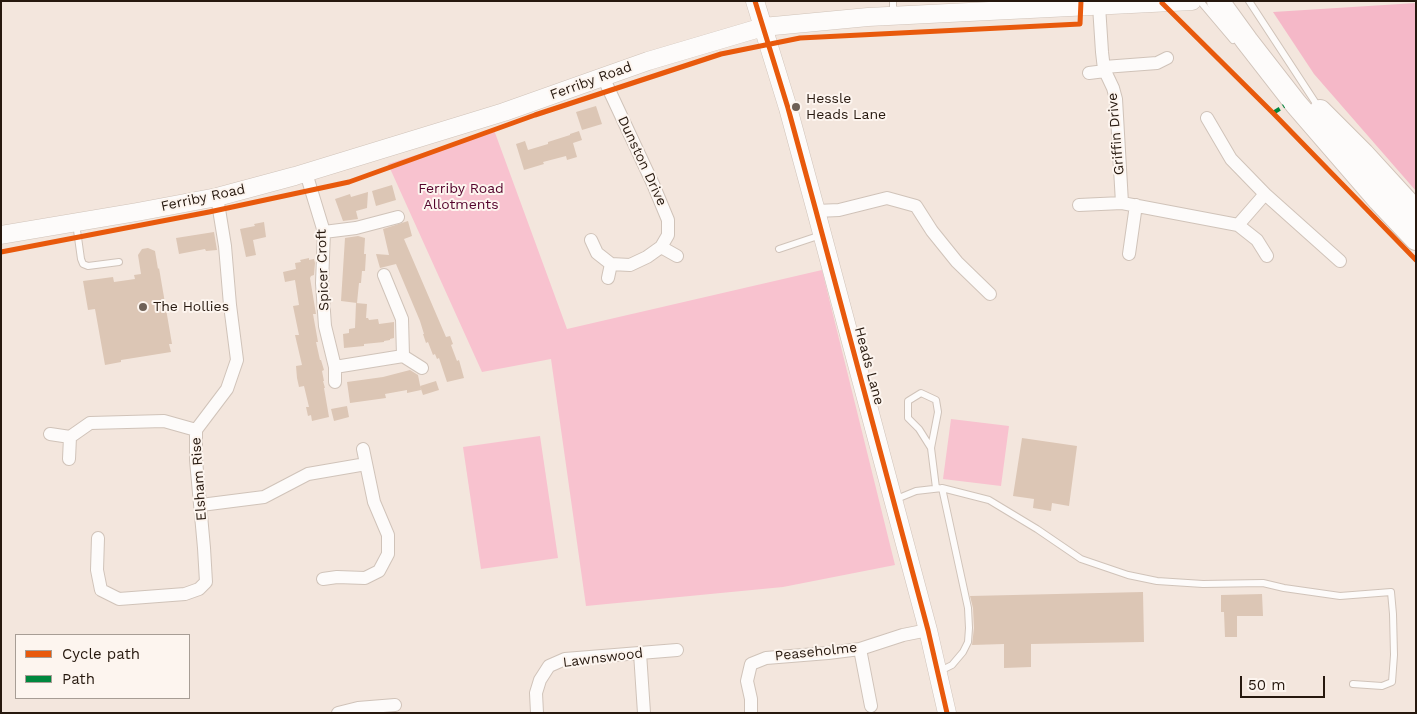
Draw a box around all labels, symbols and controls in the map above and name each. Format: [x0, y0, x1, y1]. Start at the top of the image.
street label: Ferriby Road [548, 58, 634, 104]
place label: Hessle Heads Lane [806, 91, 886, 124]
street label: Griffin Drive [1104, 92, 1128, 176]
marker: Hessle Heads Lane [790, 101, 802, 113]
street label: Dunston Drive [614, 113, 670, 209]
street label: Ferriby Road [159, 181, 247, 215]
park label: Ferriby Road Allotments [418, 181, 504, 213]
street label: Spicer Croft [313, 229, 333, 311]
place label: The Hollies [153, 299, 229, 315]
marker: The Hollies [137, 301, 149, 313]
street label: Heads Lane [851, 325, 887, 407]
street label: Elsham Rise [188, 437, 210, 521]
legend [15, 634, 190, 699]
street label: Peaseholme [774, 639, 858, 665]
text: Cycle path [62, 645, 140, 663]
street label: Lawnswood [562, 645, 644, 671]
scale bar [1242, 666, 1327, 698]
text: Path [62, 670, 95, 688]
text: 50 m [1248, 676, 1285, 694]

